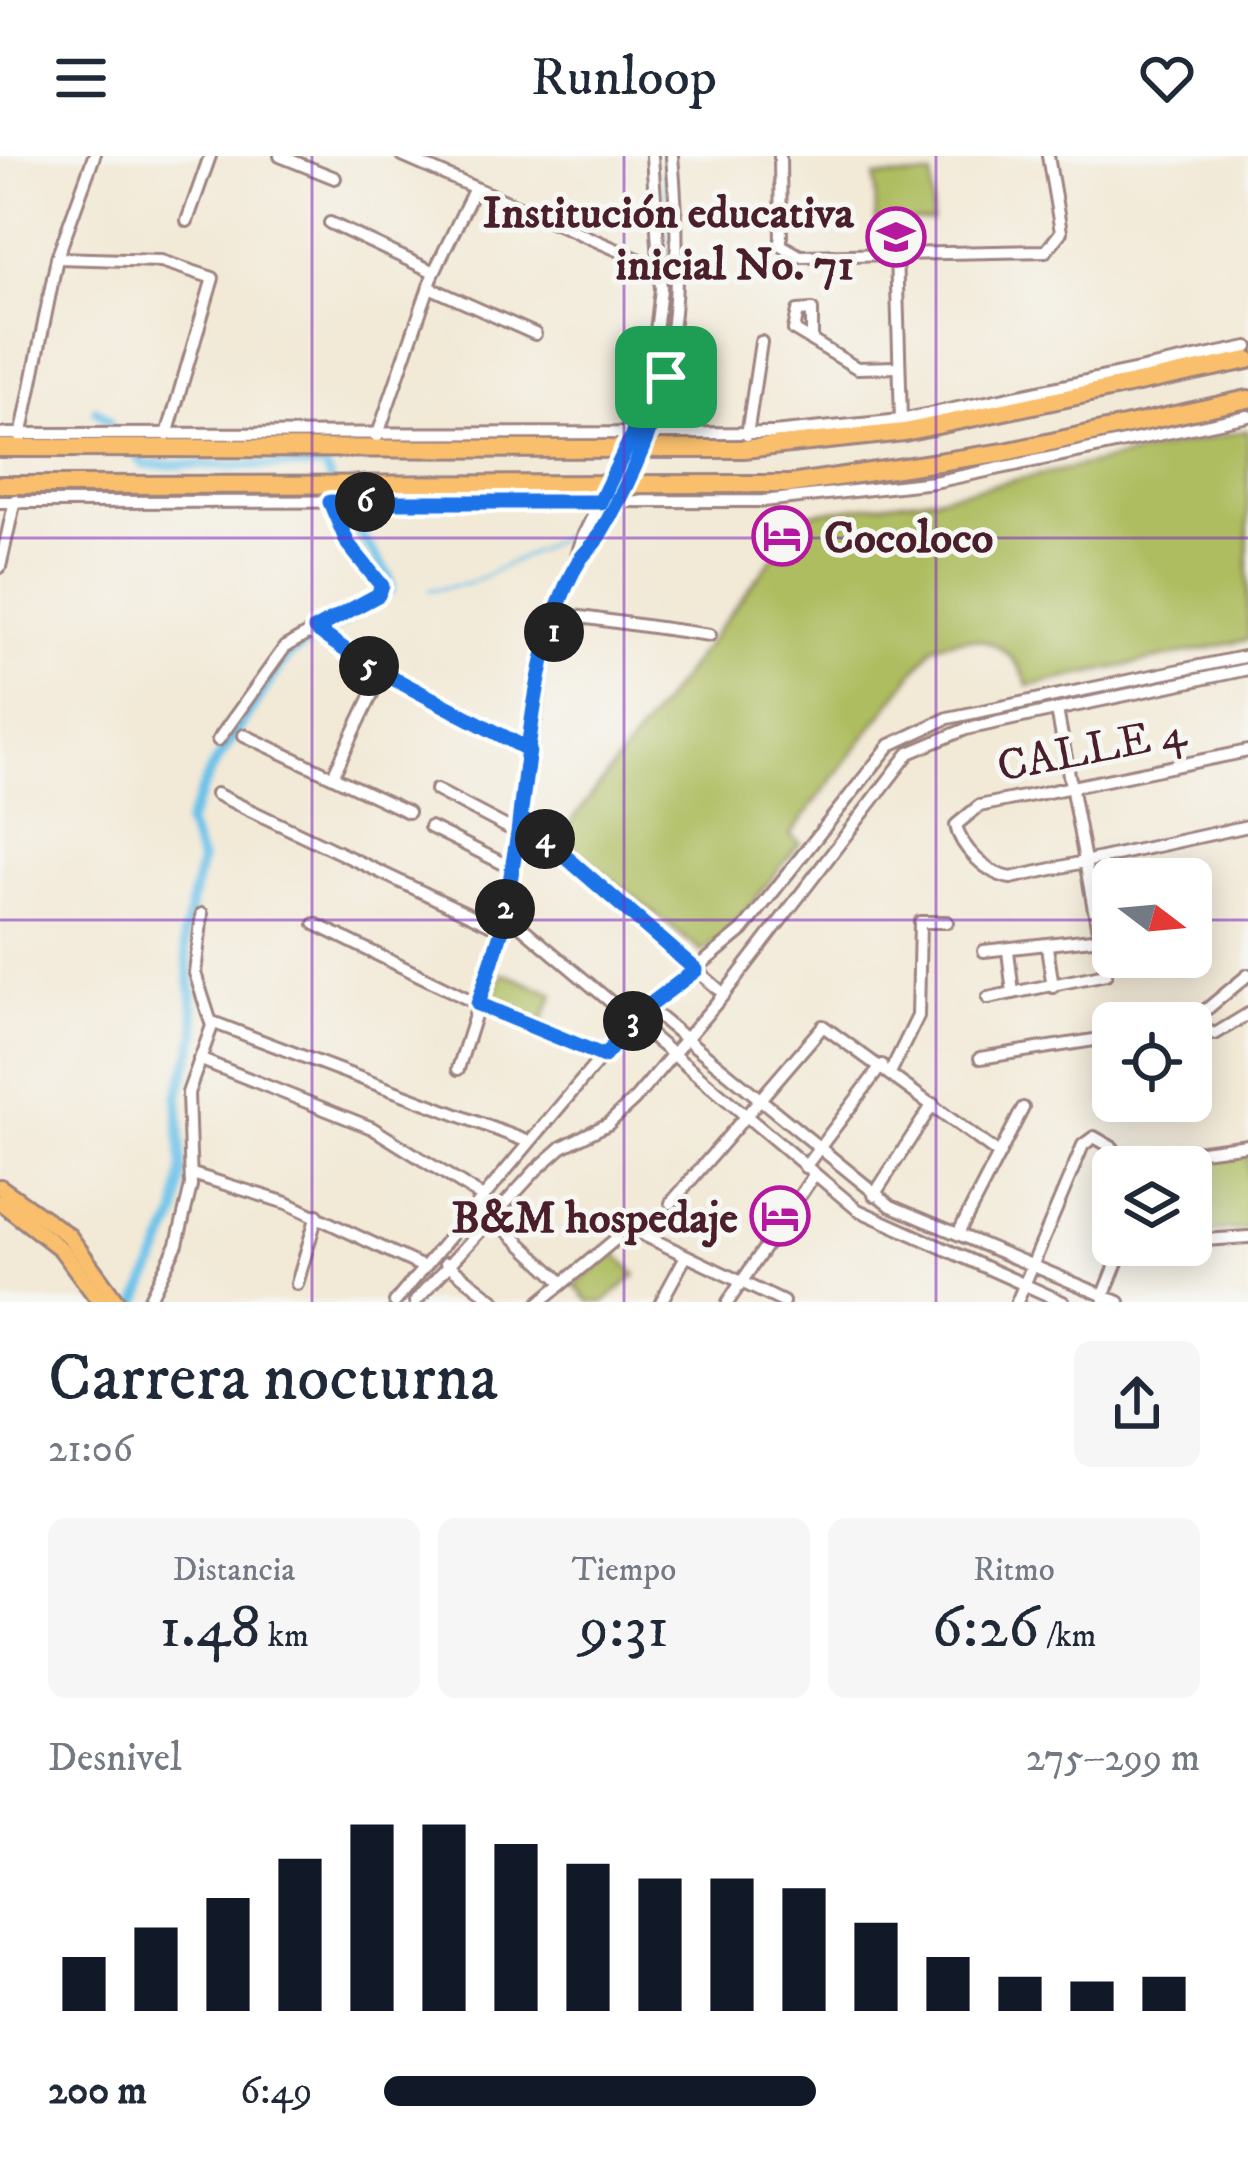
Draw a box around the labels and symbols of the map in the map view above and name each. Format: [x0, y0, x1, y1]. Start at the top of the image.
place label: Institución educativa inicial No. 71 [483, 186, 855, 294]
school or university icon: Institución educativa inicial No. 71 [865, 206, 927, 268]
pin [615, 326, 717, 428]
pin: 6 [335, 472, 395, 532]
hotel icon: Cocoloco [751, 505, 813, 567]
place label: Cocoloco [824, 511, 993, 567]
pin: 1 [524, 602, 584, 662]
pin: 5 [339, 636, 399, 696]
street label: CALLE 4 [993, 704, 1192, 796]
pin: 4 [515, 809, 575, 869]
north arrow [1092, 858, 1212, 978]
pin: 2 [475, 879, 535, 939]
pin: 3 [603, 991, 663, 1051]
hotel icon: B&M hospedaje [749, 1185, 811, 1247]
place label: B&M hospedaje [451, 1191, 738, 1248]

